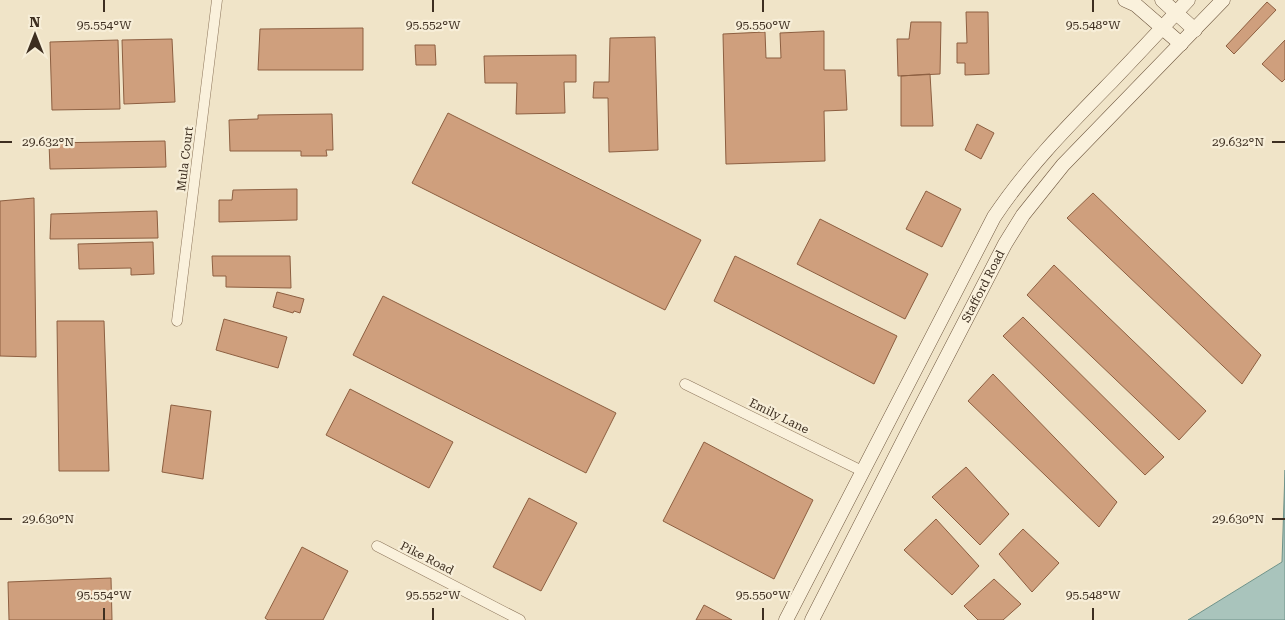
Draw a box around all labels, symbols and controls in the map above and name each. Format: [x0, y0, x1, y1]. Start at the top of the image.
north arrow [10, 10, 60, 60]
text: N [30, 14, 41, 30]
text: 95.554°W [77, 18, 132, 32]
text: 95.552°W [406, 18, 461, 32]
text: 95.550°W [736, 18, 791, 32]
text: 95.548°W [1066, 18, 1121, 32]
street label: Mula Court [174, 125, 196, 192]
text: 29.632°N [22, 135, 74, 149]
text: 29.632°N [1212, 135, 1264, 149]
street label: Stafford Road [959, 248, 1008, 325]
street label: Emily Lane [747, 396, 812, 437]
text: 29.630°N [22, 512, 74, 526]
text: 29.630°N [1212, 512, 1264, 526]
street label: Pike Road [398, 539, 456, 578]
text: 95.554°W [77, 588, 132, 602]
text: 95.552°W [406, 588, 461, 602]
text: 95.550°W [736, 588, 791, 602]
text: 95.548°W [1066, 588, 1121, 602]

